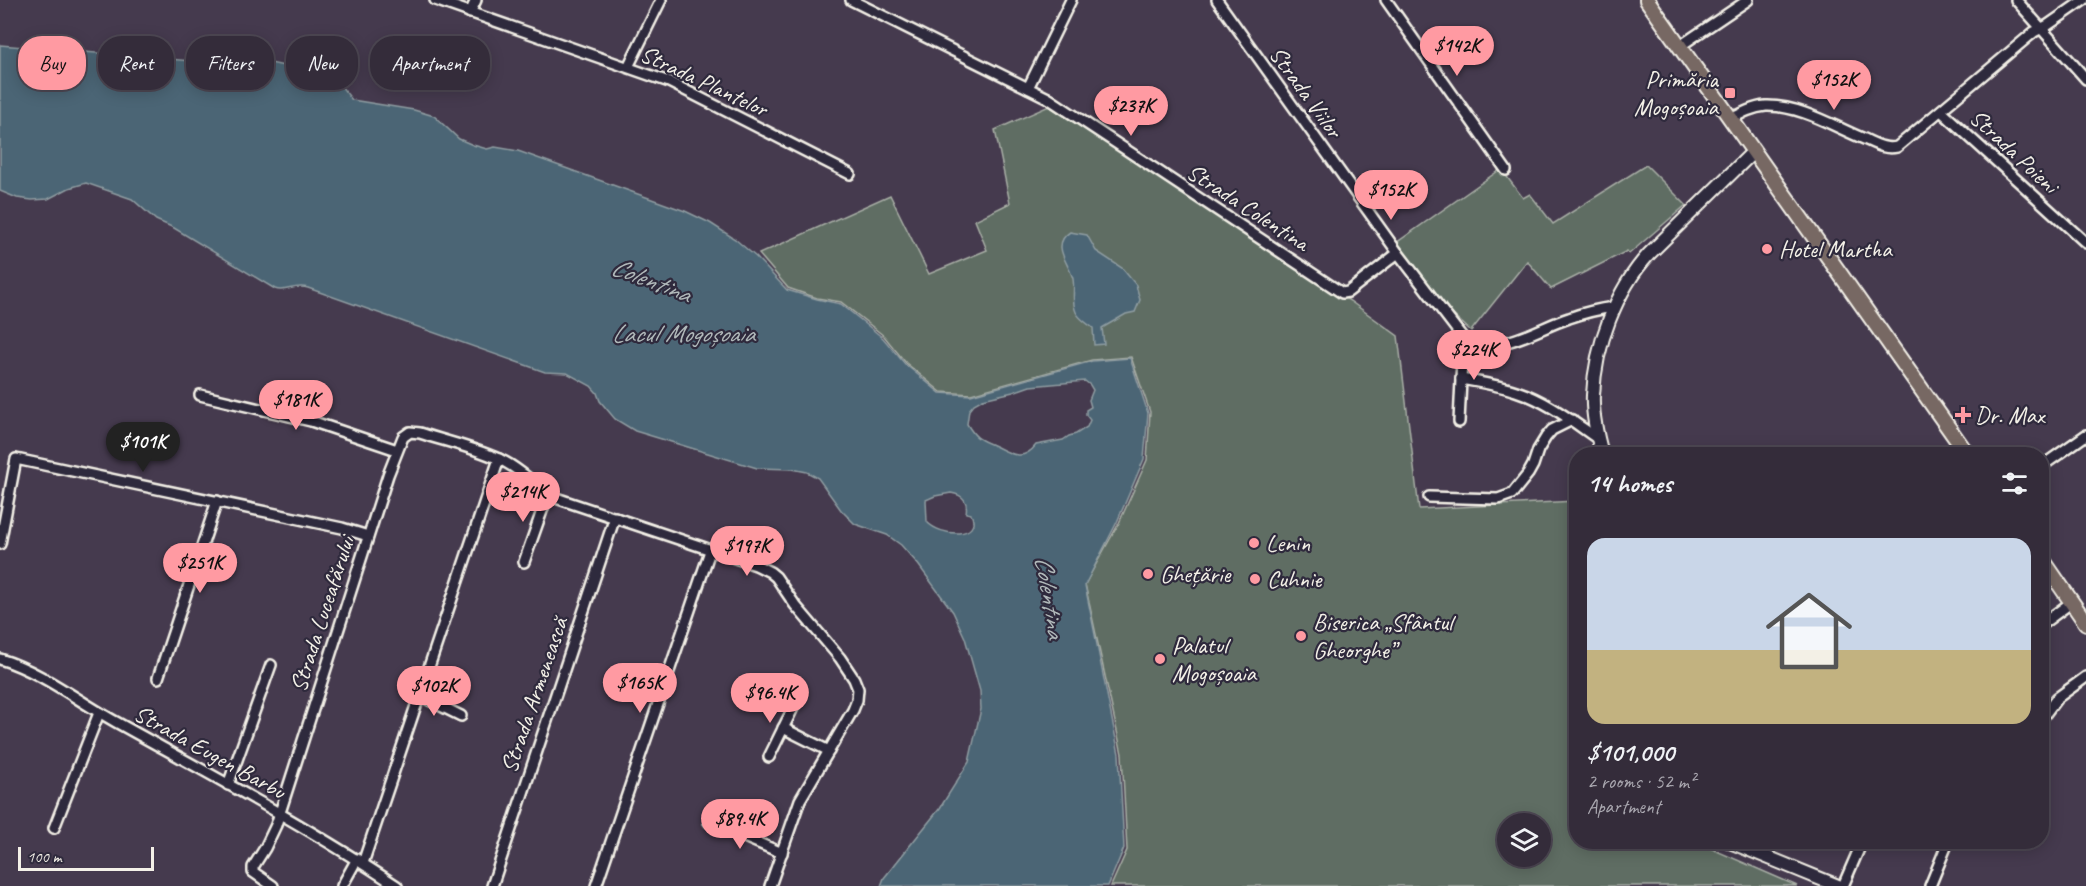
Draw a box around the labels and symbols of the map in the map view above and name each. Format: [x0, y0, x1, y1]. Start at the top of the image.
pin: $142K [1415, 26, 1499, 77]
street label: Strada Plantelor [635, 38, 775, 125]
street label: Strada Viilor [1263, 40, 1351, 146]
pin: $152K [1792, 60, 1876, 111]
place label: Primăria Mogoșoaia [1634, 64, 1720, 122]
pin: $237K [1089, 86, 1173, 137]
marker: Primăria Mogoșoaia [1723, 86, 1737, 100]
street label: Strada Poieni [1963, 102, 2067, 202]
street label: Strada Colentina [1181, 156, 1317, 259]
pin: $152K [1349, 170, 1433, 221]
place label: Hotel Martha [1779, 234, 1893, 264]
marker: Hotel Martha [1760, 242, 1774, 256]
water label: Colentina [607, 250, 698, 311]
water label: Lacul Mogoșoaia [612, 317, 757, 350]
pin: $224K [1432, 330, 1516, 381]
pin: $181K [254, 380, 338, 431]
place label: Dr. Max [1975, 400, 2046, 430]
marker: Dr. Max [1956, 408, 1970, 422]
pin: $101K [101, 422, 185, 473]
pin: $214K [481, 472, 565, 523]
pin: $197K [705, 526, 789, 577]
place label: Lenin [1266, 528, 1310, 558]
street label: Strada Luceafărului [283, 529, 362, 695]
marker: Lenin [1247, 536, 1261, 550]
pin: $251K [158, 543, 242, 594]
water label: Colentina [1027, 554, 1073, 643]
place label: Ghețărie [1160, 559, 1233, 589]
place label: Cuhnie [1267, 564, 1323, 594]
marker: Ghețărie [1141, 567, 1155, 581]
marker: Cuhnie [1248, 572, 1262, 586]
place label: Biserica „Sfântul Gheorghe” [1313, 607, 1456, 665]
street label: Strada Armenească [493, 611, 575, 777]
marker: Biserica „Sfântul Gheorghe” [1294, 629, 1308, 643]
place label: Palatul Mogoșoaia [1172, 630, 1258, 688]
marker: Palatul Mogoșoaia [1153, 652, 1167, 666]
pin: $165K [598, 663, 682, 714]
pin: $102K [392, 666, 476, 717]
pin: $96.4K [721, 673, 819, 724]
street label: Strada Eugen Barbu [129, 698, 293, 807]
pin: $89.4K [691, 799, 789, 850]
scale bar [18, 844, 154, 872]

